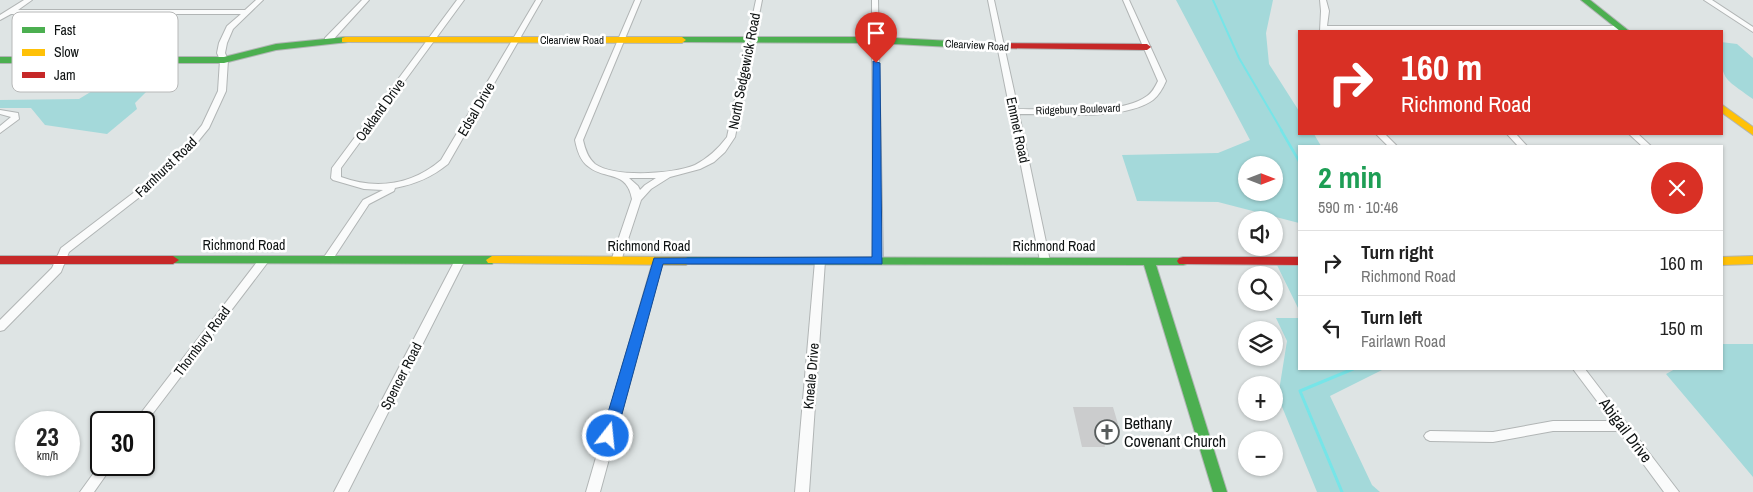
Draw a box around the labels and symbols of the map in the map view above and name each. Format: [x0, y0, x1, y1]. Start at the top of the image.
street label: North Sedgewick Road [724, 11, 764, 131]
legend [12, 12, 178, 92]
pin [855, 12, 897, 63]
text: Fast [54, 21, 76, 39]
street label: Clearview Road [540, 33, 604, 47]
street label: Clearview Road [945, 36, 1009, 54]
text: Slow [54, 43, 80, 61]
text: Jam [54, 66, 76, 84]
street label: Oakland Drive [351, 75, 409, 145]
street label: Edsal Drive [453, 79, 499, 139]
street label: Emmet Road [1002, 95, 1034, 165]
street label: Ridgebury Boulevard [1035, 101, 1121, 117]
street label: Farnhurst Road [131, 133, 201, 201]
north arrow [1238, 156, 1282, 201]
street label: Richmond Road [203, 236, 285, 254]
street label: Richmond Road [608, 237, 690, 255]
street label: Richmond Road [1013, 237, 1095, 255]
street label: Thornbury Road [170, 302, 234, 380]
street label: Spencer Road [376, 339, 426, 413]
street label: Kneale Drive [799, 342, 823, 410]
street label: Abigail Drive [1594, 392, 1658, 467]
position arrow [581, 409, 633, 461]
speed limit sign: 30 [90, 411, 155, 476]
place label: Bethany Covenant Church [1124, 412, 1226, 452]
church icon: Bethany Covenant Church [1094, 419, 1120, 445]

